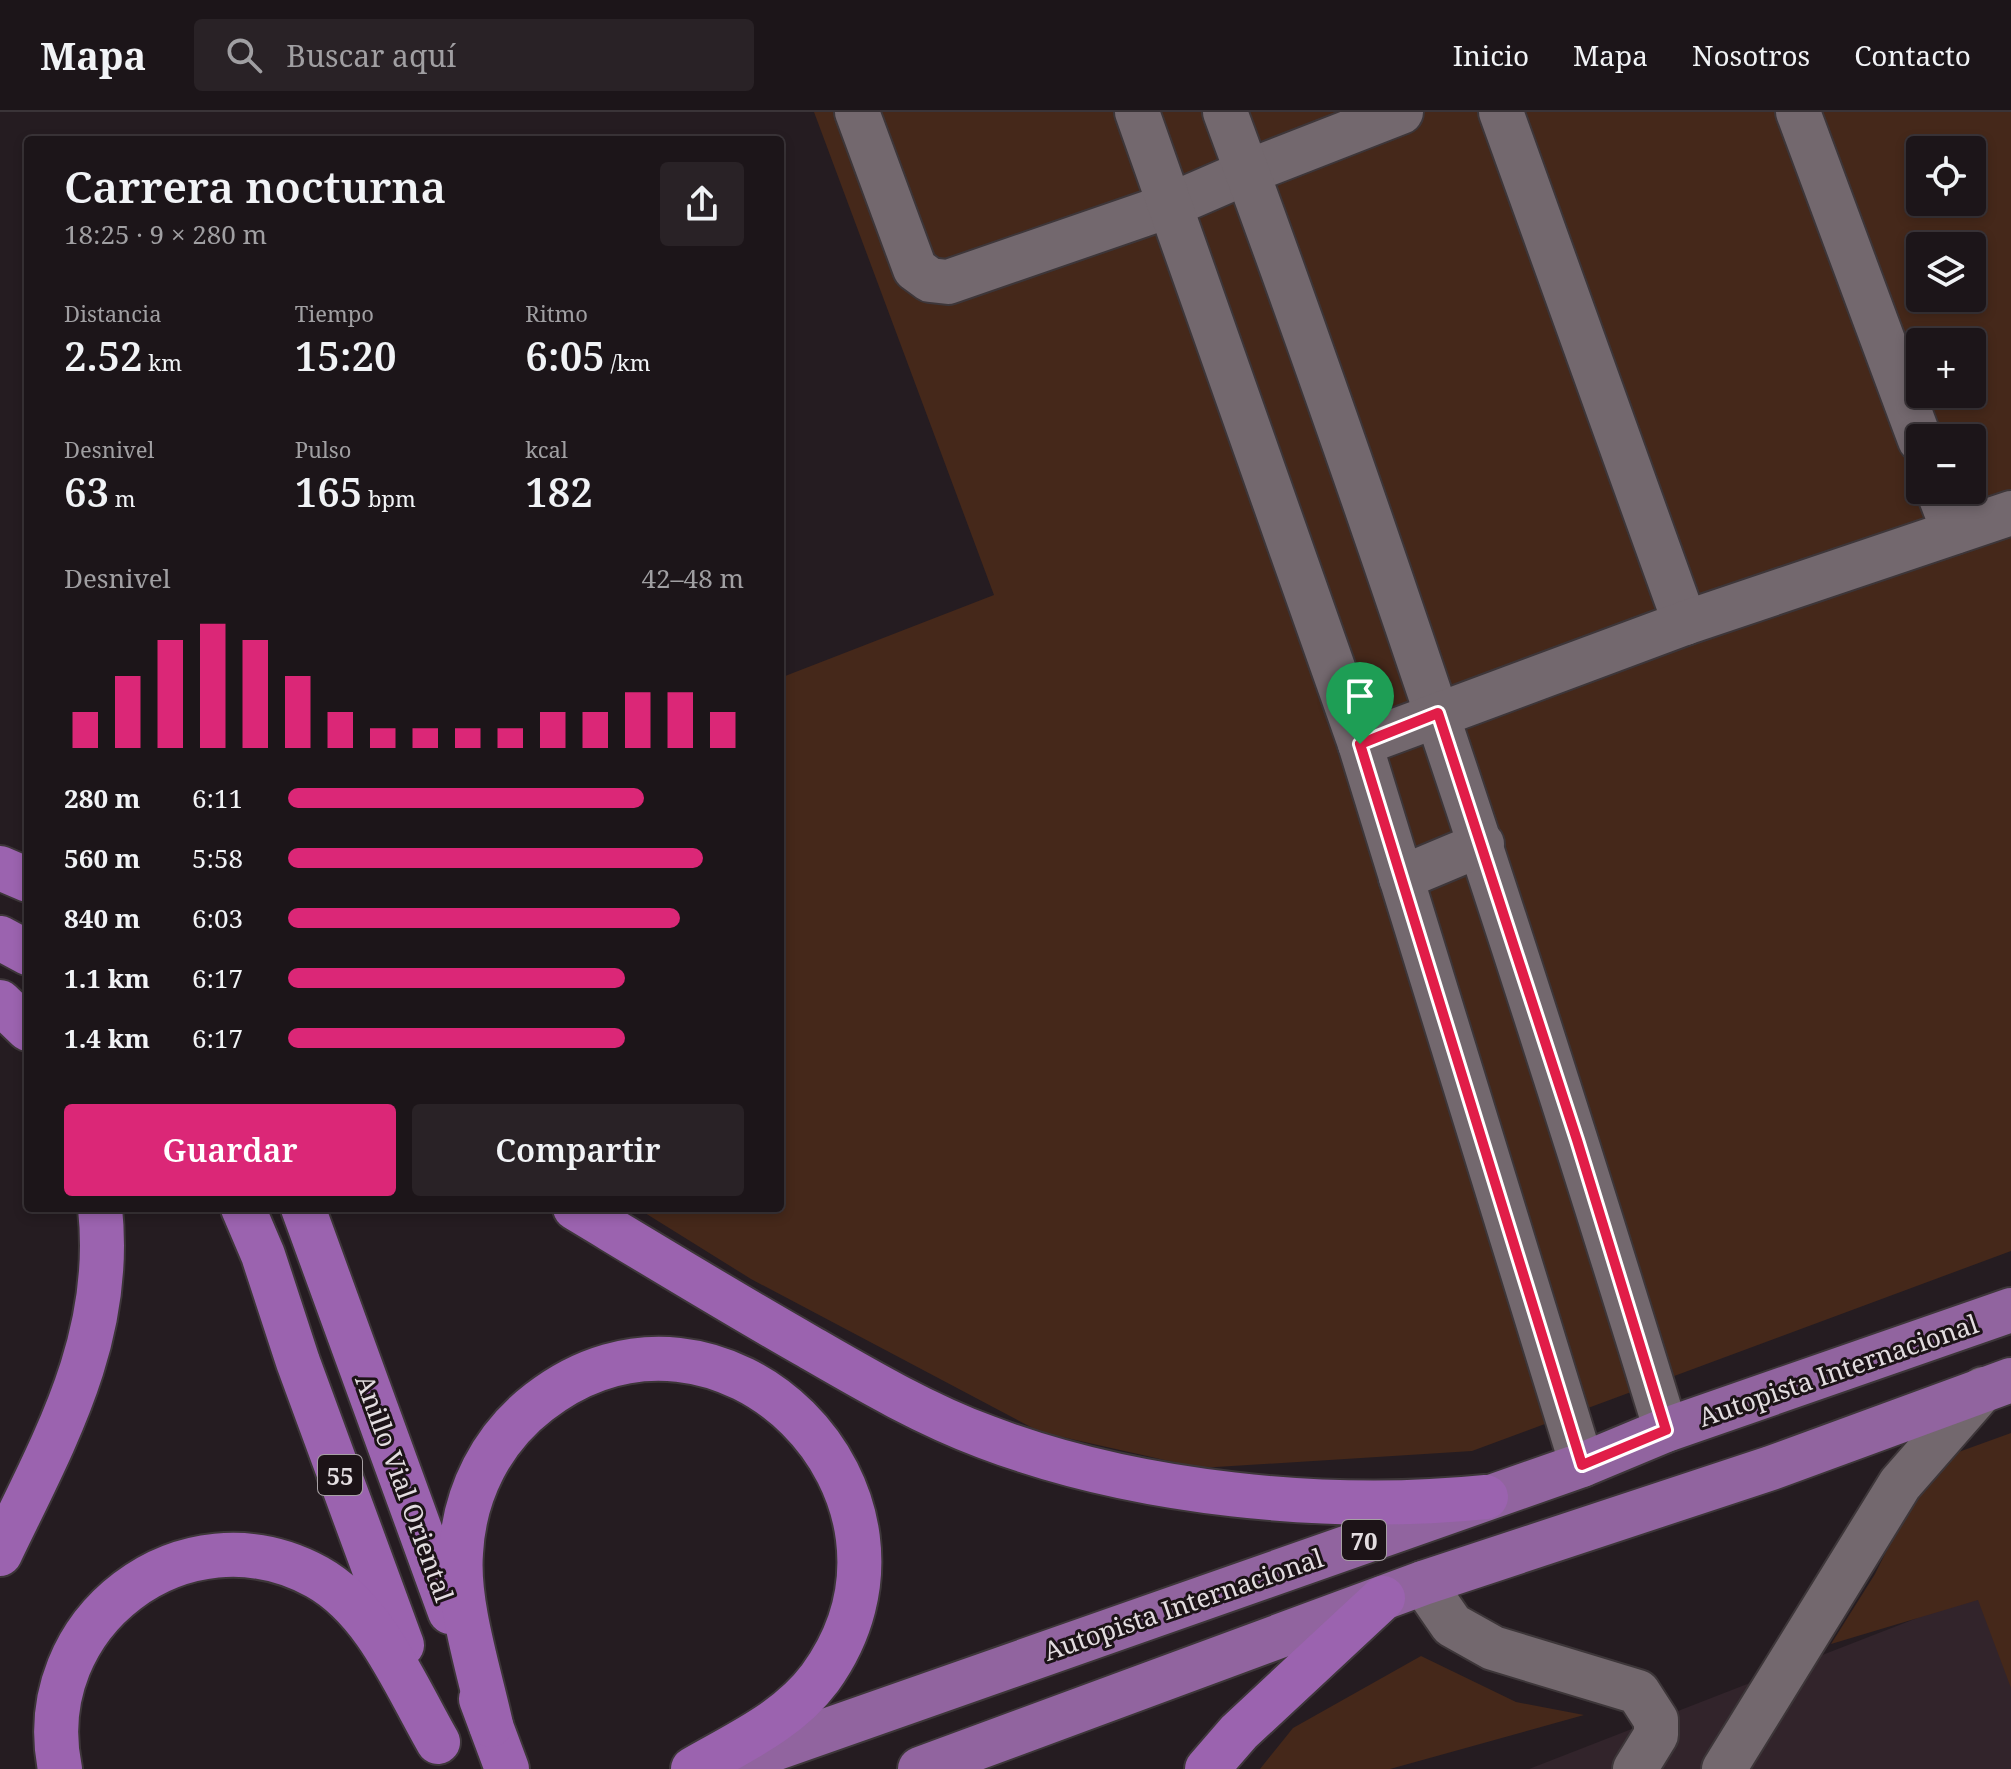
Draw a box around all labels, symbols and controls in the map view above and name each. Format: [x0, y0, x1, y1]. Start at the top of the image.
search box [194, 19, 754, 91]
text: Mapa [40, 29, 146, 81]
icon: search [222, 33, 266, 77]
text: Buscar aquí [286, 35, 456, 76]
text: Inicio [1453, 36, 1529, 74]
text: Mapa [1573, 36, 1648, 74]
text: Nosotros [1692, 36, 1810, 74]
text: Contacto [1854, 36, 1971, 74]
map controls [1906, 136, 1986, 504]
button: locate [1906, 136, 1986, 216]
text: Carrera nocturna [64, 156, 446, 216]
button: share [660, 162, 744, 246]
text: 18:25 · 9 × 280 m [64, 216, 267, 252]
button: layers [1906, 232, 1986, 312]
text: Distancia [64, 298, 162, 328]
text: Tiempo [295, 298, 374, 328]
text: Ritmo [525, 298, 588, 328]
text: 2.52 [64, 328, 143, 383]
text: 15:20 [295, 328, 397, 383]
text: 6:05 [525, 328, 605, 383]
button: + [1906, 328, 1986, 408]
text: km [143, 347, 182, 377]
text: /km [605, 347, 651, 377]
button: − [1906, 424, 1986, 504]
text: Desnivel [64, 434, 154, 464]
text: Pulso [295, 434, 351, 464]
text: kcal [525, 434, 568, 464]
text: 63 [64, 464, 109, 519]
text: 165 [295, 464, 362, 519]
text: 182 [525, 464, 593, 519]
text: m [109, 483, 136, 513]
text: bpm [362, 483, 416, 513]
text: Desnivel [64, 560, 171, 596]
text: 42–48 m [642, 560, 744, 596]
pin [1326, 662, 1394, 744]
icon: arrive [1338, 674, 1382, 718]
text: 280 m [64, 780, 140, 816]
text: 6:11 [192, 780, 243, 816]
text: 560 m [64, 840, 140, 876]
text: 5:58 [192, 840, 243, 876]
text: 840 m [64, 900, 140, 936]
text: 6:03 [192, 900, 243, 936]
text: 1.1 km [64, 960, 150, 996]
text: 6:17 [192, 960, 243, 996]
text: 1.4 km [64, 1020, 150, 1056]
text: 6:17 [192, 1020, 243, 1056]
button: Guardar [64, 1104, 396, 1196]
button: Compartir [412, 1104, 744, 1196]
street label: Autopista Internacional [1693, 1305, 1983, 1435]
street label: Anillo Vial Oriental [347, 1370, 463, 1606]
road number: 55 [318, 1455, 362, 1495]
road number: 70 [1342, 1520, 1386, 1560]
street label: Autopista Internacional [1038, 1539, 1328, 1669]

